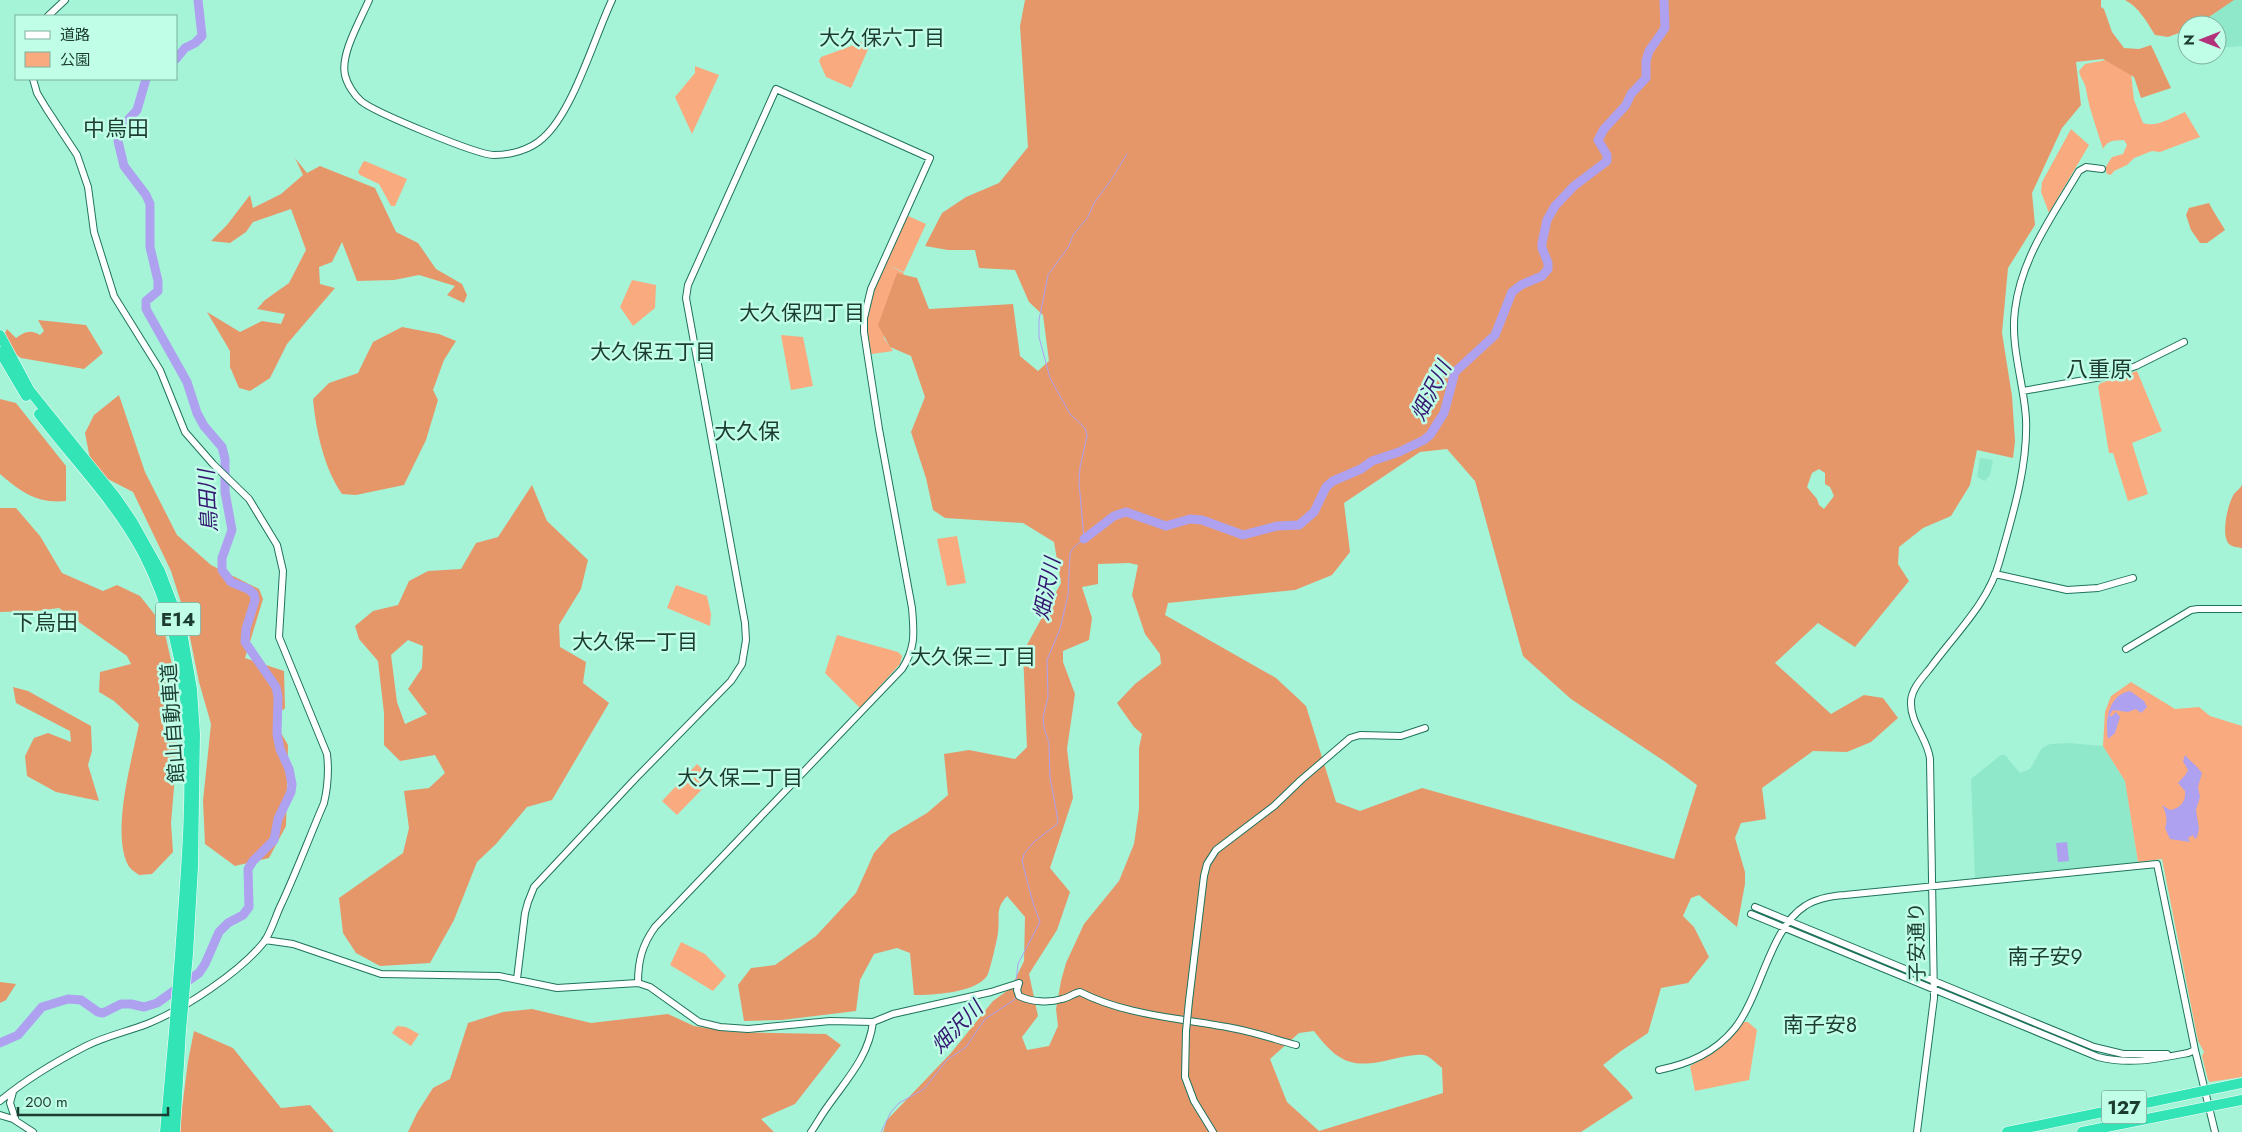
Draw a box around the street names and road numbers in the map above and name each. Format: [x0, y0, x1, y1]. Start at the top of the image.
road number: E14 [156, 602, 200, 636]
street label: 館山自動車道 [154, 662, 192, 784]
street label: 子安通り [1902, 902, 1932, 982]
road number: 127 [2102, 1090, 2146, 1124]

